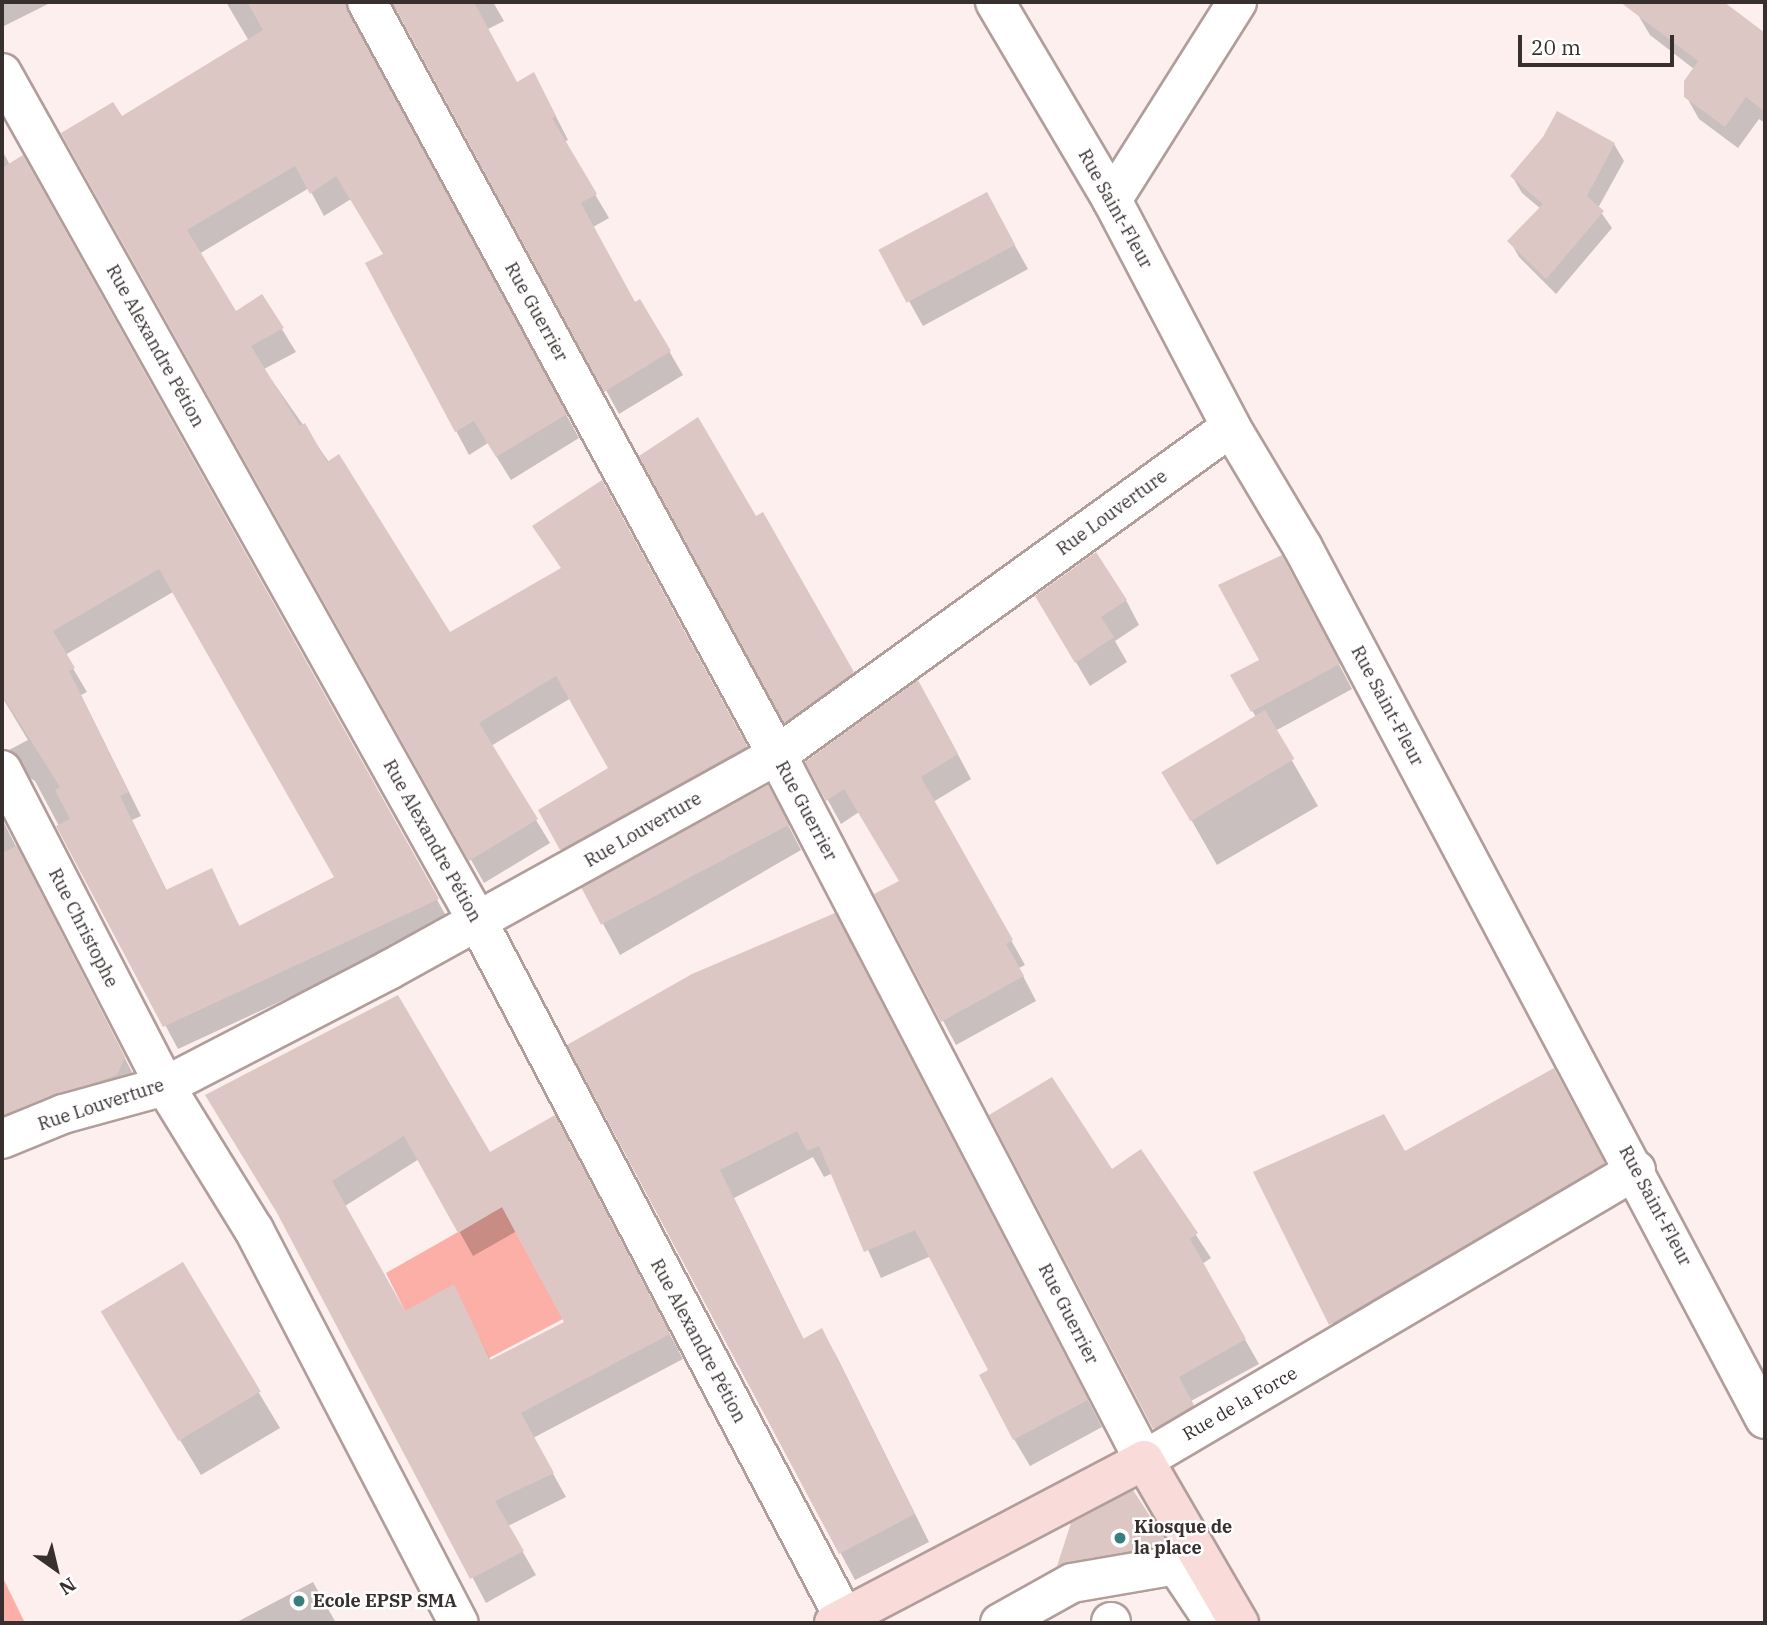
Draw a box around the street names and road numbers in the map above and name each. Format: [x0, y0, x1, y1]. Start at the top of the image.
street label: Rue Saint-Fleur [1073, 146, 1157, 272]
street label: Rue Guerrier [500, 259, 572, 365]
street label: Rue Alexandre Pétion [101, 261, 209, 431]
street label: Rue Louverture [1053, 466, 1171, 560]
street label: Rue Saint-Fleur [1346, 642, 1428, 770]
street label: Rue Alexandre Pétion [378, 756, 486, 926]
street label: Rue Guerrier [771, 757, 841, 865]
street label: Rue Louverture [581, 788, 705, 872]
street label: Rue Christophe [44, 865, 122, 991]
street label: Rue Louverture [35, 1074, 167, 1136]
street label: Rue Saint-Fleur [1614, 1142, 1696, 1270]
street label: Rue Alexandre Pétion [646, 1255, 750, 1427]
street label: Rue Guerrier [1033, 1260, 1103, 1368]
street label: Rue de la Force [1179, 1363, 1301, 1445]

